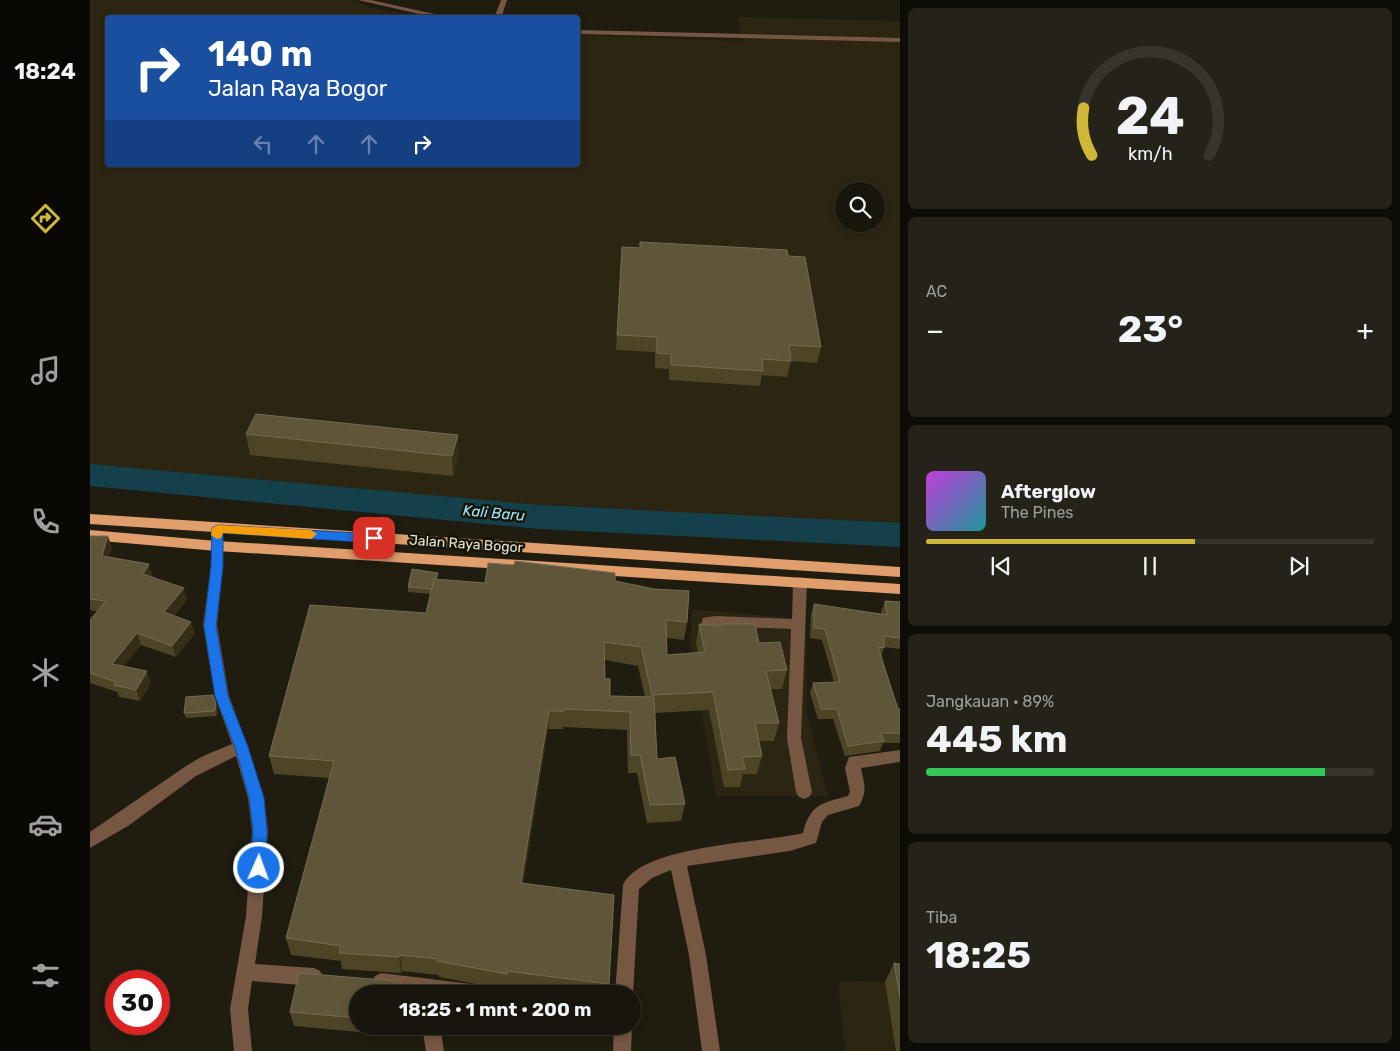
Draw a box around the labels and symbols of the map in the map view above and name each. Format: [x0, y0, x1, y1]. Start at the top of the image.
water label: Kali Baru [462, 501, 526, 525]
pin [353, 517, 395, 559]
street label: Jalan Raya Bogor [409, 532, 524, 557]
position arrow [232, 841, 284, 893]
speed limit sign: 30 [105, 970, 170, 1035]

